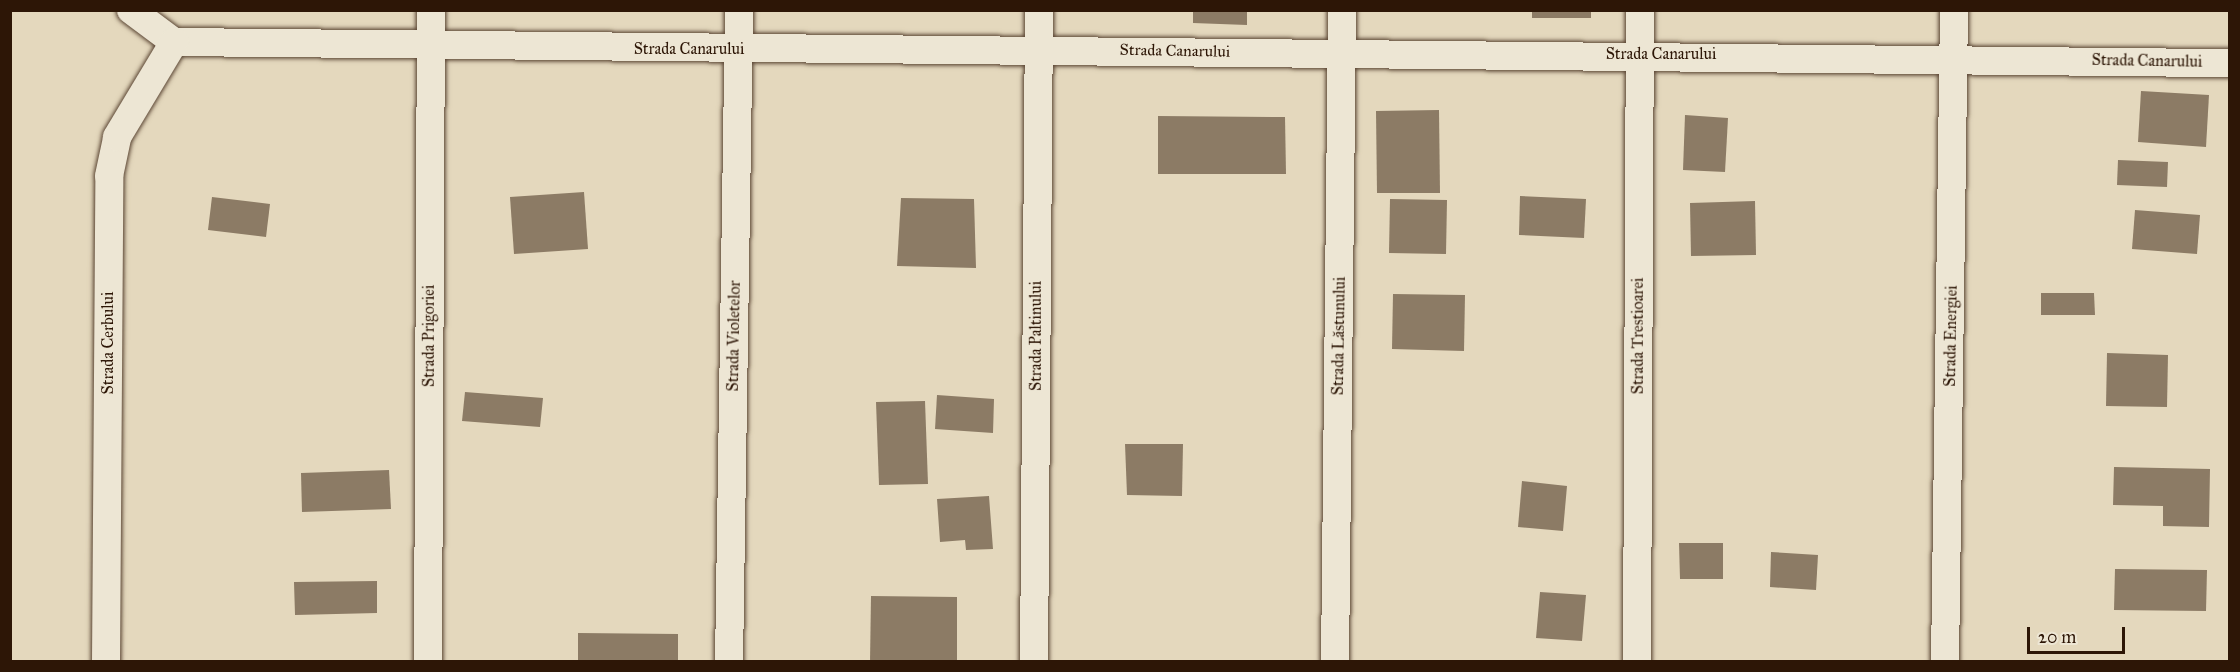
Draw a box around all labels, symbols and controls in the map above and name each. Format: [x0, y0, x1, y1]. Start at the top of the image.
street label: Strada Canarului [634, 39, 744, 59]
street label: Strada Canarului [1119, 40, 1231, 62]
street label: Strada Canarului [1606, 44, 1716, 64]
street label: Strada Canarului [2091, 50, 2203, 72]
street label: Strada Lăstunului [1328, 276, 1350, 396]
street label: Strada Trestioarei [1628, 278, 1648, 394]
street label: Strada Violetelor [723, 280, 745, 392]
street label: Strada Paltinului [1026, 281, 1046, 391]
street label: Strada Prigoriei [419, 285, 439, 387]
street label: Strada Energiei [1941, 285, 1961, 387]
street label: Strada Cerbului [98, 292, 118, 394]
scale bar [2030, 615, 2128, 653]
text: 20 m [2038, 626, 2076, 648]

